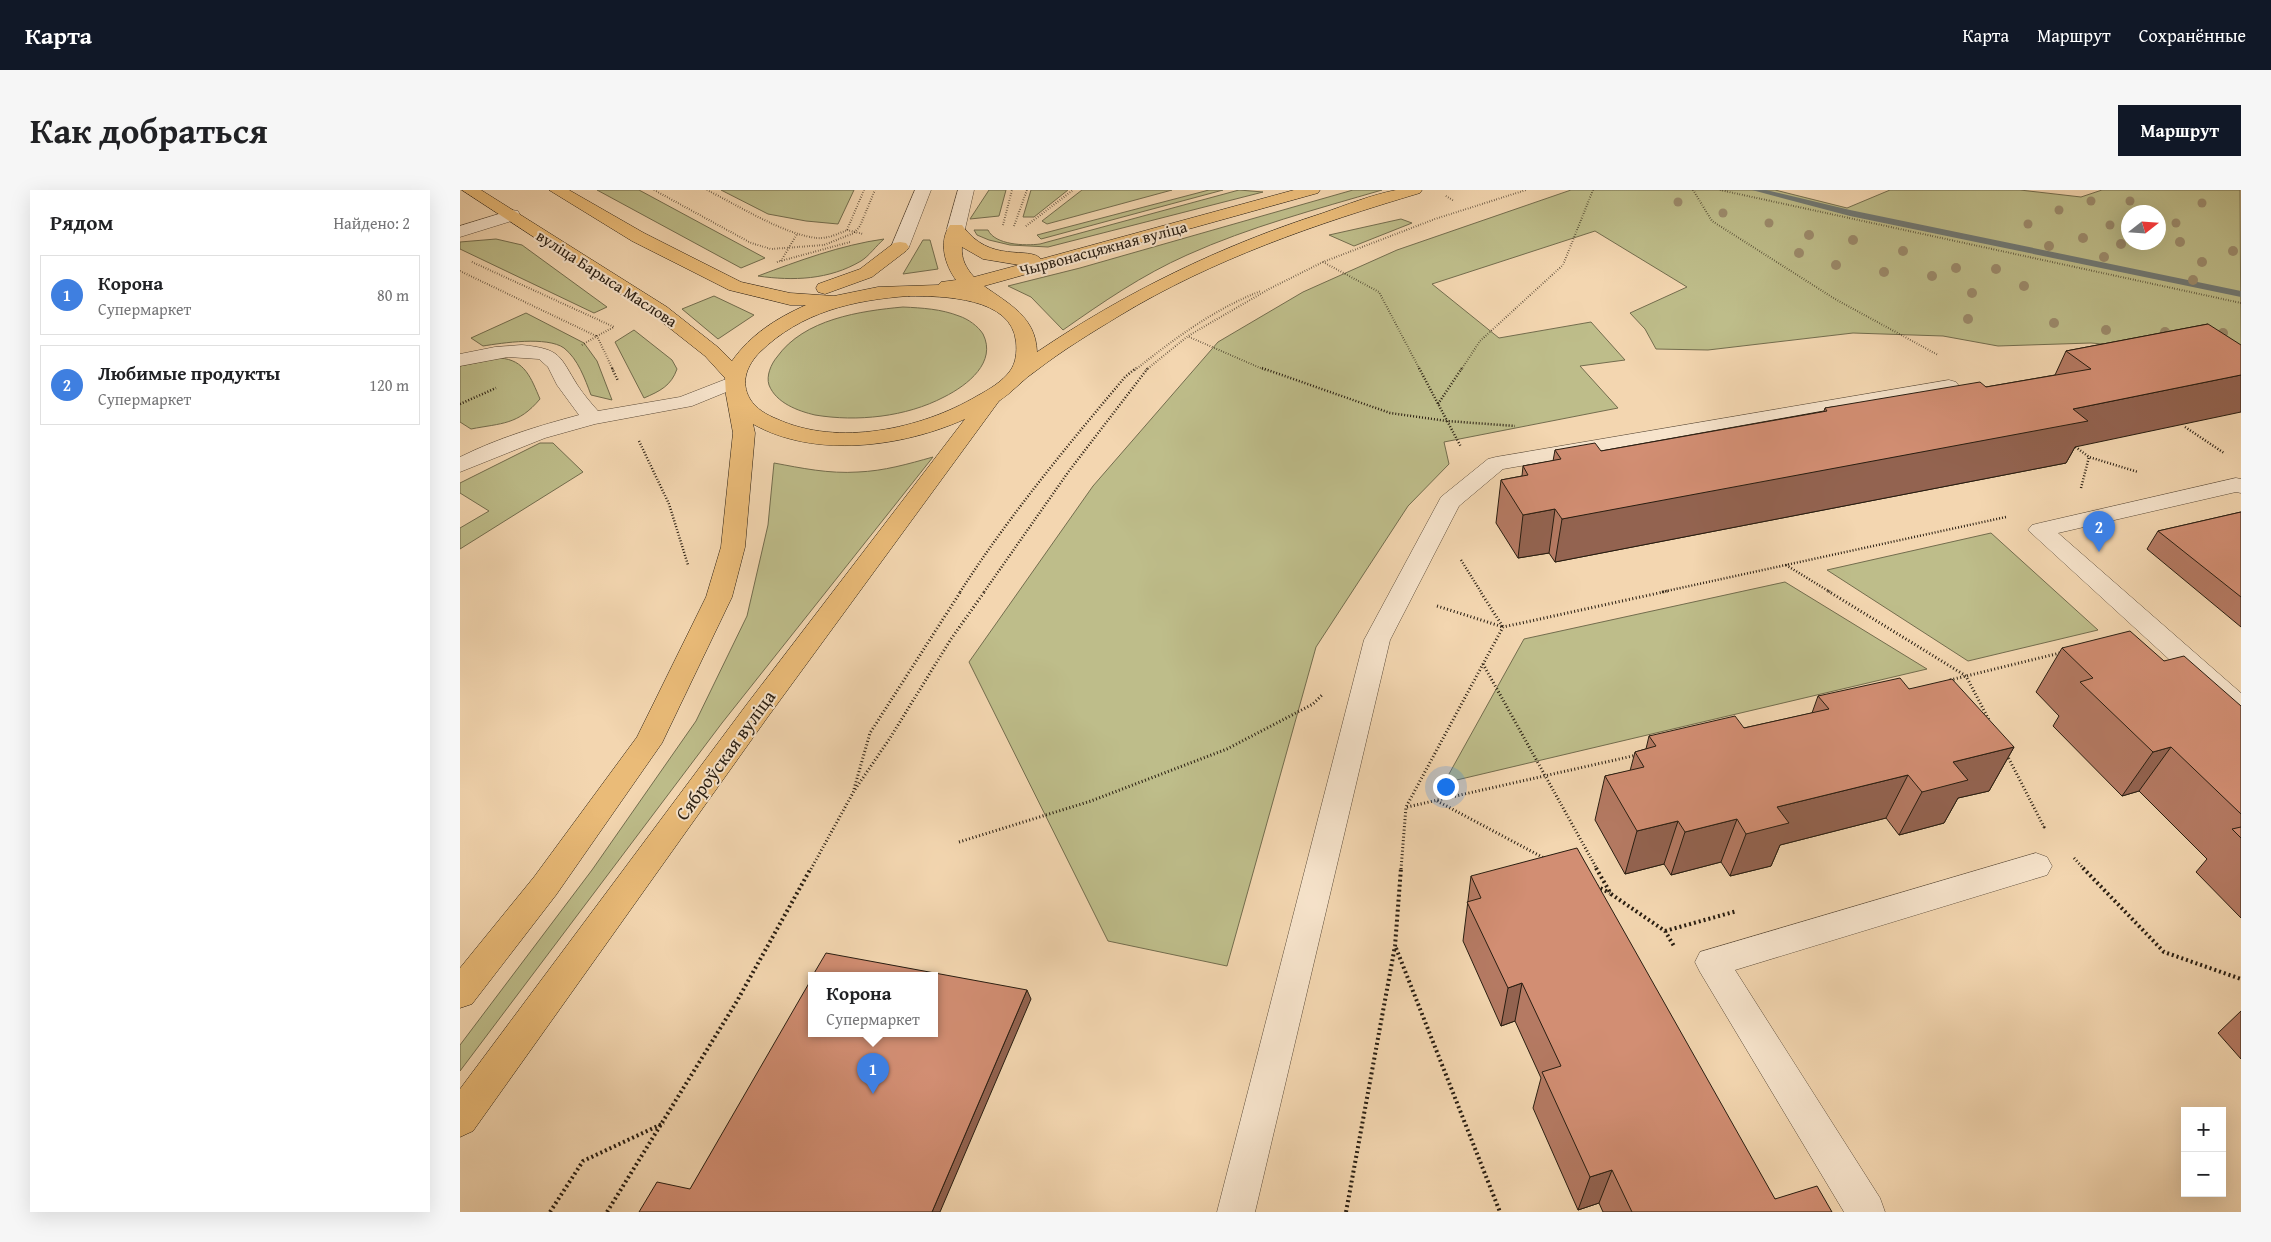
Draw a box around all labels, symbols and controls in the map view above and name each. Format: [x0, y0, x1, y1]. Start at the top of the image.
text: Карта [25, 18, 92, 53]
text: Карта [1963, 22, 2009, 49]
text: Маршрут [2037, 22, 2111, 49]
text: Сохранённые [2139, 22, 2246, 49]
text: Как добраться [30, 105, 268, 156]
button: Маршрут [2118, 105, 2241, 156]
north arrow [2121, 205, 2166, 250]
text: Рядом [50, 207, 113, 238]
text: Найдено: 2 [333, 211, 410, 235]
street label: Чырвонасцяжная вуліца [1016, 214, 1190, 282]
street label: вуліца Барыса Маслова [532, 223, 683, 333]
text: Корона [98, 269, 163, 297]
text: 1 [63, 283, 71, 307]
text: 80 m [377, 283, 409, 307]
text: Супермаркет [98, 297, 191, 321]
text: Любимые продукты [98, 359, 280, 387]
text: 2 [63, 373, 71, 397]
text: 120 m [369, 373, 409, 397]
text: Супермаркет [98, 387, 191, 411]
pin: 2 [2083, 511, 2115, 552]
street label: Сяброўская вуліца [668, 684, 782, 826]
your location [1433, 774, 1459, 800]
popup [808, 972, 938, 1037]
text: Корона [826, 979, 891, 1007]
text: Супермаркет [826, 1007, 920, 1031]
pin: 1 [857, 1053, 889, 1094]
map controls [2181, 1107, 2226, 1197]
button: + [2181, 1107, 2226, 1152]
button: − [2181, 1152, 2226, 1197]

